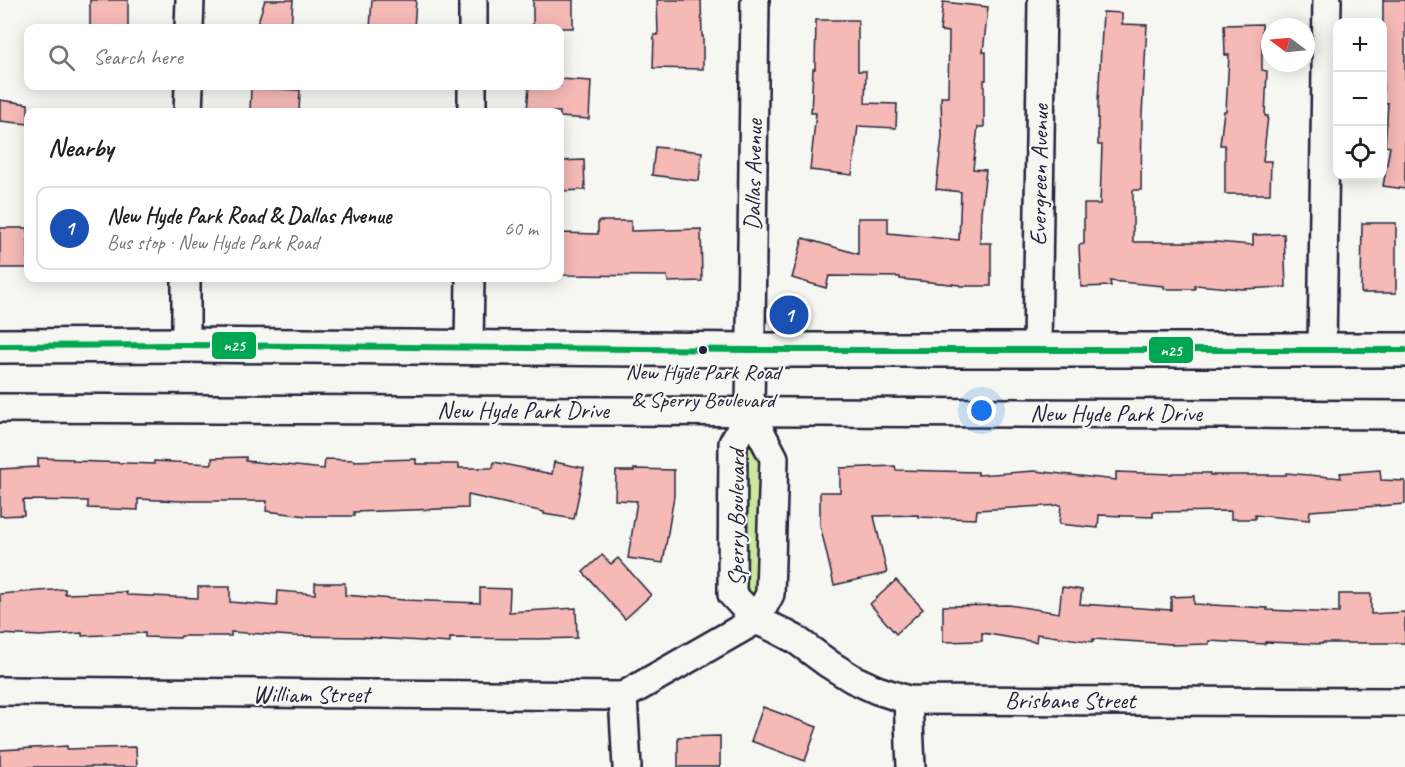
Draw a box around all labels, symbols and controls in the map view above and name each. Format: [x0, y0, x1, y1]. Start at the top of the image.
north arrow [1261, 18, 1315, 72]
map controls [1333, 18, 1387, 180]
button: + [1333, 18, 1387, 72]
search box [24, 24, 564, 90]
icon: search [45, 41, 78, 74]
text: Search here [93, 43, 183, 71]
button: − [1333, 72, 1387, 126]
street label: Evergreen Avenue [1023, 102, 1055, 246]
street label: Dallas Avenue [737, 117, 769, 231]
button: locate [1333, 126, 1387, 180]
text: Nearby [48, 131, 113, 164]
text: New Hyde Park Road & Dallas Avenue [107, 202, 391, 230]
text: 1 [65, 216, 74, 241]
text: 60 m [504, 216, 538, 241]
text: Bus stop · New Hyde Park Road [107, 230, 319, 255]
pin: 1 [770, 292, 808, 338]
line badge: n25 [211, 331, 257, 360]
text: n25 [223, 336, 247, 356]
line badge: n25 [1148, 336, 1194, 364]
text: n25 [1160, 341, 1184, 361]
marker: New Hyde Park Road & Sperry Boulevard [697, 344, 709, 356]
place label: New Hyde Park Road & Sperry Boulevard [626, 358, 784, 414]
street label: New Hyde Park Drive [437, 395, 611, 425]
your location [967, 396, 996, 425]
street label: New Hyde Park Drive [1030, 398, 1204, 428]
street label: Sperry Boulevard [721, 446, 751, 587]
street label: William Street [253, 679, 372, 709]
street label: Brisbane Street [1005, 685, 1137, 715]

